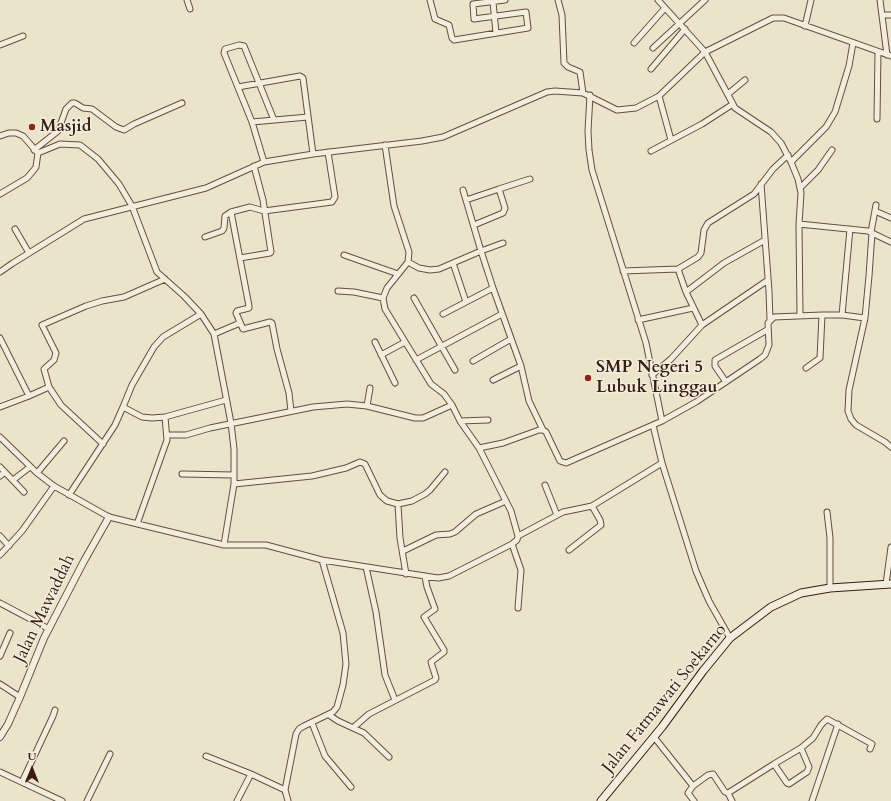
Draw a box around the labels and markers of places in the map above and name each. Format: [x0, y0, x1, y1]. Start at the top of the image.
place label: Masjid [40, 117, 91, 137]
marker: Masjid [27, 122, 37, 132]
place label: SMP Negeri 5 Lubuk Linggau [596, 358, 717, 398]
marker: SMP Negeri 5 Lubuk Linggau [583, 373, 593, 383]

